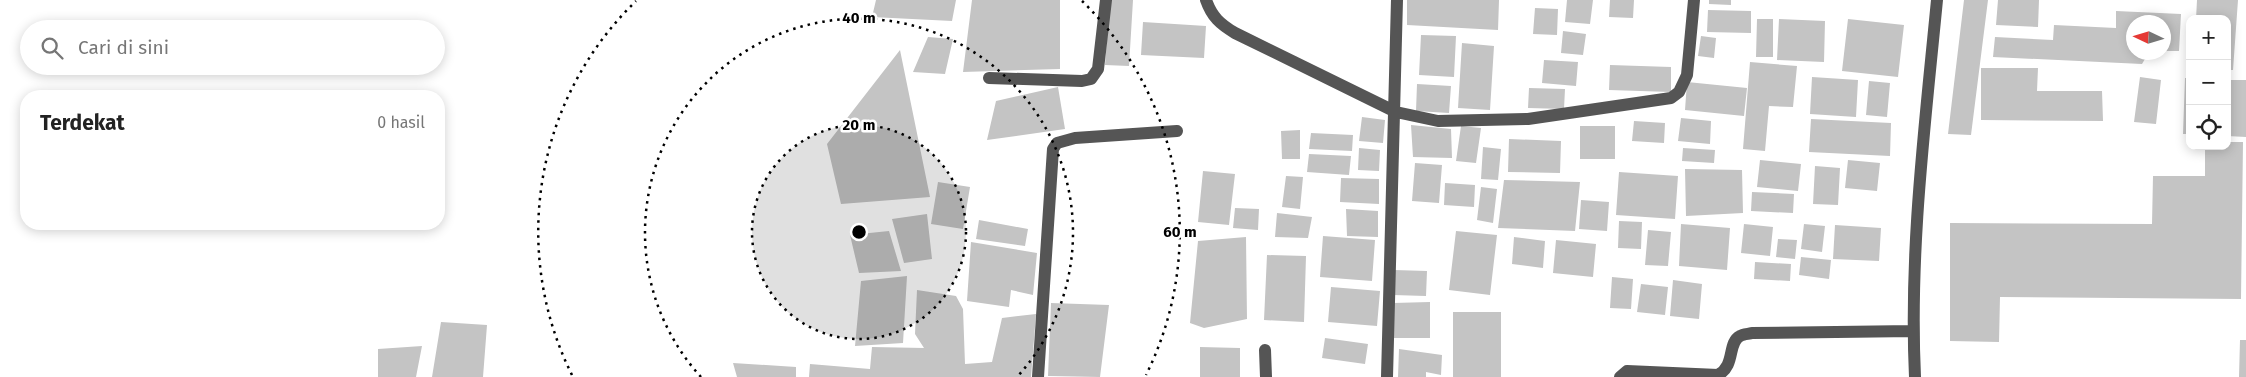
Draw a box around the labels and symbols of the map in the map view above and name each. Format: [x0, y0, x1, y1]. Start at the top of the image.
text: 40 m [842, 9, 876, 27]
north arrow [2126, 15, 2171, 60]
text: 20 m [843, 116, 875, 134]
centre of rings [850, 223, 868, 241]
text: 60 m [1163, 223, 1197, 241]

